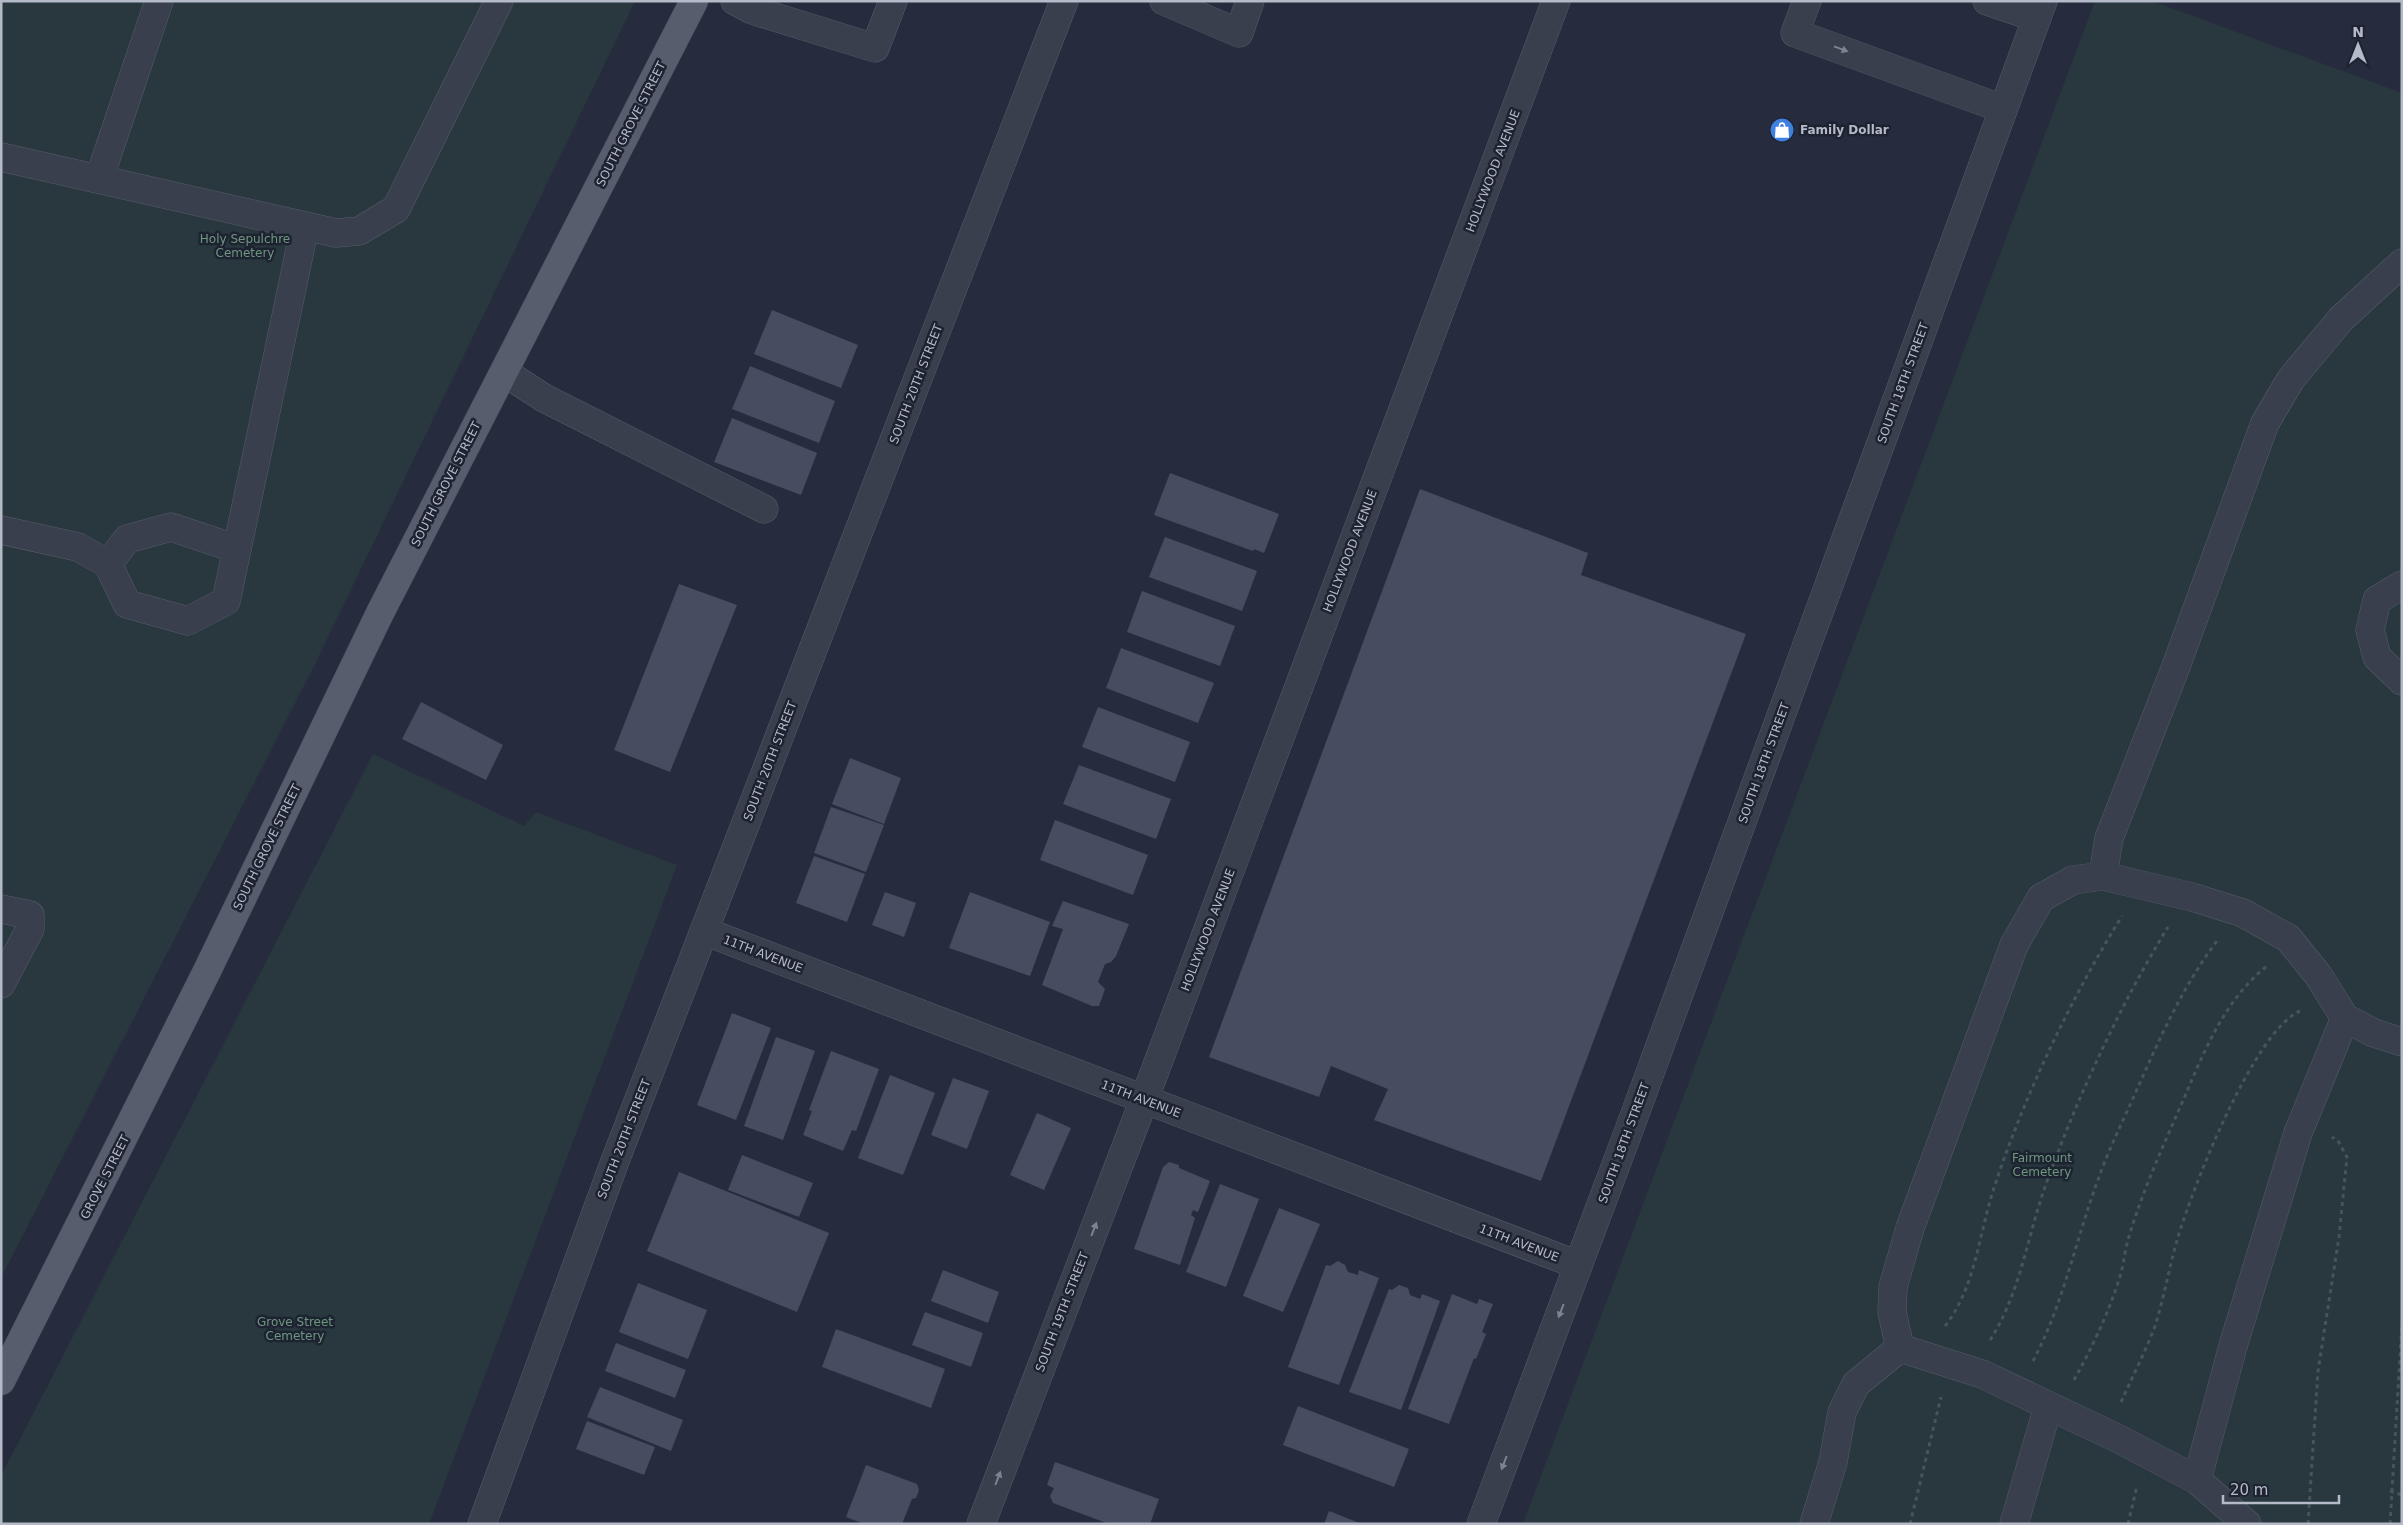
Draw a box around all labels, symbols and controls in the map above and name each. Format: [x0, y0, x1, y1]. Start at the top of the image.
north arrow [2333, 20, 2383, 70]
text: N [2352, 24, 2364, 40]
one-way arrow [1834, 45, 1849, 53]
street label: SOUTH GROVE STREET [593, 59, 669, 189]
street label: HOLLYWOOD AVENUE [1463, 108, 1523, 234]
shop icon: Family Dollar [1769, 117, 1795, 143]
place label: Family Dollar [1800, 123, 1889, 137]
park label: Holy Sepulchre Cemetery [200, 232, 290, 260]
street label: SOUTH 18TH STREET [1875, 320, 1932, 445]
street label: SOUTH 20TH STREET [887, 321, 946, 446]
street label: SOUTH GROVE STREET [408, 419, 484, 549]
street label: HOLLYWOOD AVENUE [1320, 488, 1380, 614]
street label: SOUTH 20TH STREET [741, 698, 800, 823]
street label: SOUTH 18TH STREET [1736, 700, 1793, 825]
street label: SOUTH GROVE STREET [230, 781, 304, 912]
street label: HOLLYWOOD AVENUE [1178, 867, 1238, 993]
street label: 11TH AVENUE [721, 932, 805, 976]
street label: SOUTH 20TH STREET [595, 1076, 654, 1201]
street label: 11TH AVENUE [1099, 1077, 1183, 1121]
street label: SOUTH 18TH STREET [1596, 1080, 1653, 1205]
street label: GROVE STREET [78, 1132, 132, 1221]
park label: Fairmount Cemetery [2012, 1151, 2072, 1179]
one-way arrow [1091, 1221, 1099, 1236]
street label: 11TH AVENUE [1477, 1221, 1561, 1265]
street label: SOUTH 19TH STREET [1033, 1249, 1092, 1374]
one-way arrow [1557, 1304, 1565, 1319]
park label: Grove Street Cemetery [257, 1315, 333, 1343]
one-way arrow [1500, 1456, 1508, 1471]
one-way arrow [994, 1470, 1002, 1485]
scale bar [2223, 1472, 2339, 1504]
text: 20 m [2230, 1481, 2268, 1499]

